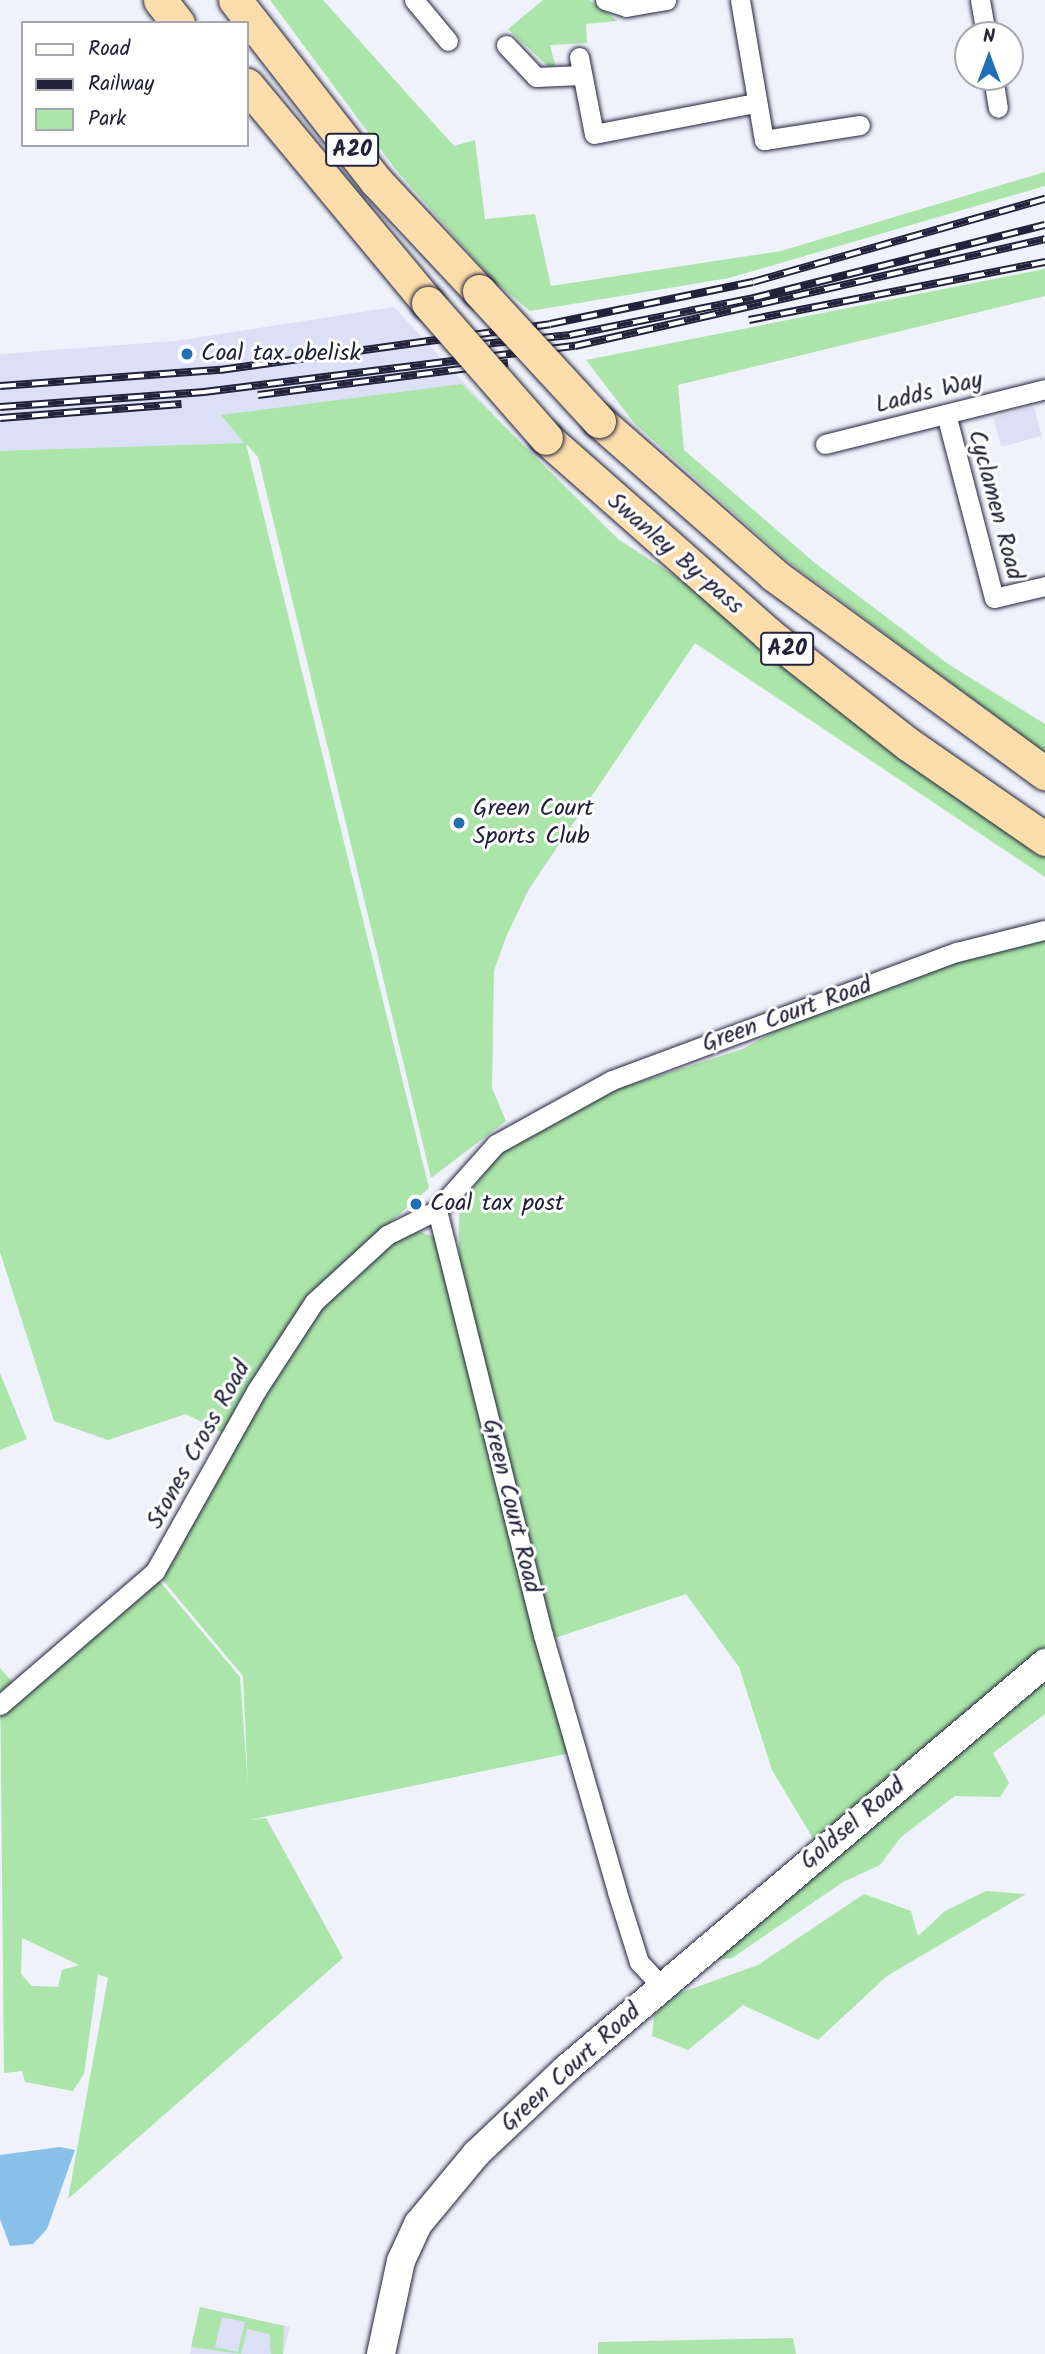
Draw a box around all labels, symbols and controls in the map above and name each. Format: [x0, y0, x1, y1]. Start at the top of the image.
legend [21, 21, 248, 147]
north arrow [954, 21, 1024, 91]
text: N [983, 22, 995, 52]
text: Road [88, 33, 130, 66]
text: Railway [88, 68, 154, 101]
text: Park [88, 103, 126, 136]
road number: A20 [324, 130, 380, 169]
place label: Coal tax obelisk [201, 340, 361, 368]
marker: Coal tax obelisk [179, 346, 195, 362]
street label: Ladds Way [872, 366, 986, 420]
street label: Cyclamen Road [961, 427, 1029, 583]
street label: Swanley By-pass [601, 487, 749, 621]
road number: A20 [759, 629, 815, 668]
place label: Green Court Sports Club [473, 795, 594, 851]
marker: Green Court Sports Club [451, 815, 467, 831]
street label: Green Court Road [698, 971, 876, 1059]
place label: Coal tax post [430, 1190, 564, 1218]
marker: Coal tax post [408, 1196, 424, 1212]
street label: Stones Cross Road [141, 1356, 257, 1534]
street label: Green Court Road [475, 1416, 547, 1596]
street label: Goldsel Road [795, 1772, 911, 1876]
street label: Green Court Road [495, 1998, 647, 2138]

